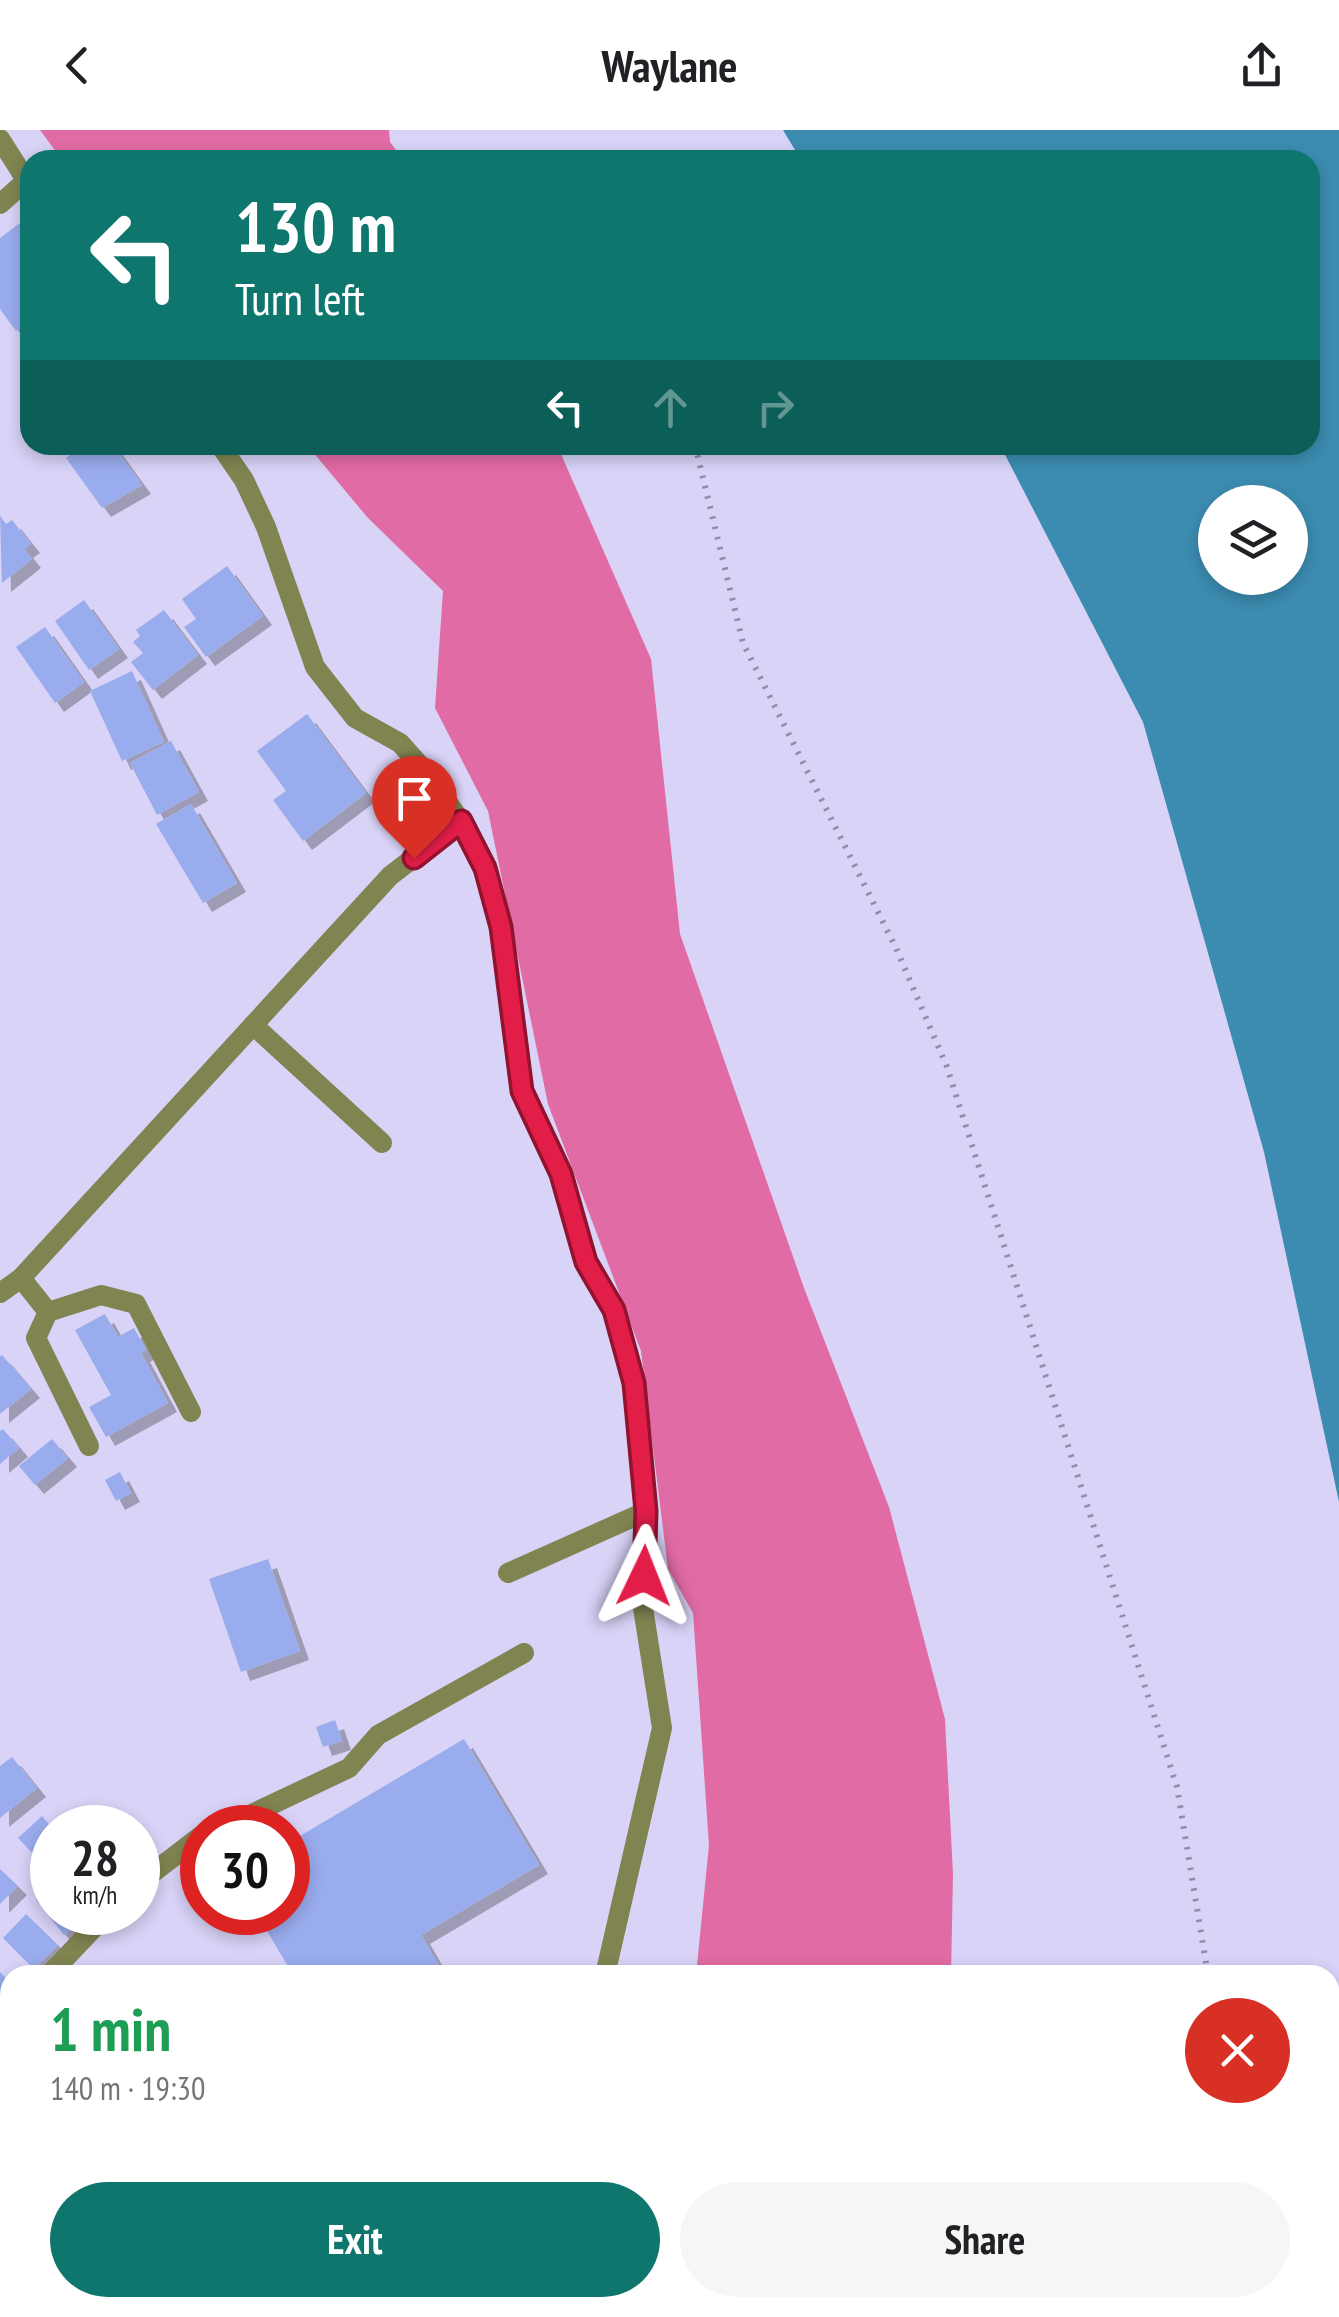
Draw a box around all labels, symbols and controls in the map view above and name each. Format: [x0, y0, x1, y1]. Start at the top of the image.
text: Waylane [602, 36, 738, 94]
icon: back [50, 38, 105, 93]
icon: share [1234, 38, 1289, 93]
text: 130 m [235, 181, 396, 271]
icon: left [70, 190, 200, 320]
text: Turn left [235, 269, 365, 327]
icon: left [538, 380, 593, 435]
icon: ahead [643, 380, 698, 435]
icon: right [748, 380, 803, 435]
map controls [1198, 485, 1308, 595]
button: layers [1198, 485, 1308, 595]
pin [372, 756, 457, 859]
icon: arrive [387, 771, 442, 826]
position arrow [592, 1524, 696, 1628]
speed limit sign: 30 [180, 1805, 310, 1935]
text: 28 [71, 1825, 119, 1890]
text: km/h [73, 1879, 117, 1911]
text: 1 min [50, 1990, 171, 2068]
button: close [1185, 1998, 1290, 2103]
text: 140 m · 19:30 [50, 2067, 205, 2109]
button: Exit [50, 2182, 660, 2297]
button: Share [680, 2182, 1290, 2297]

